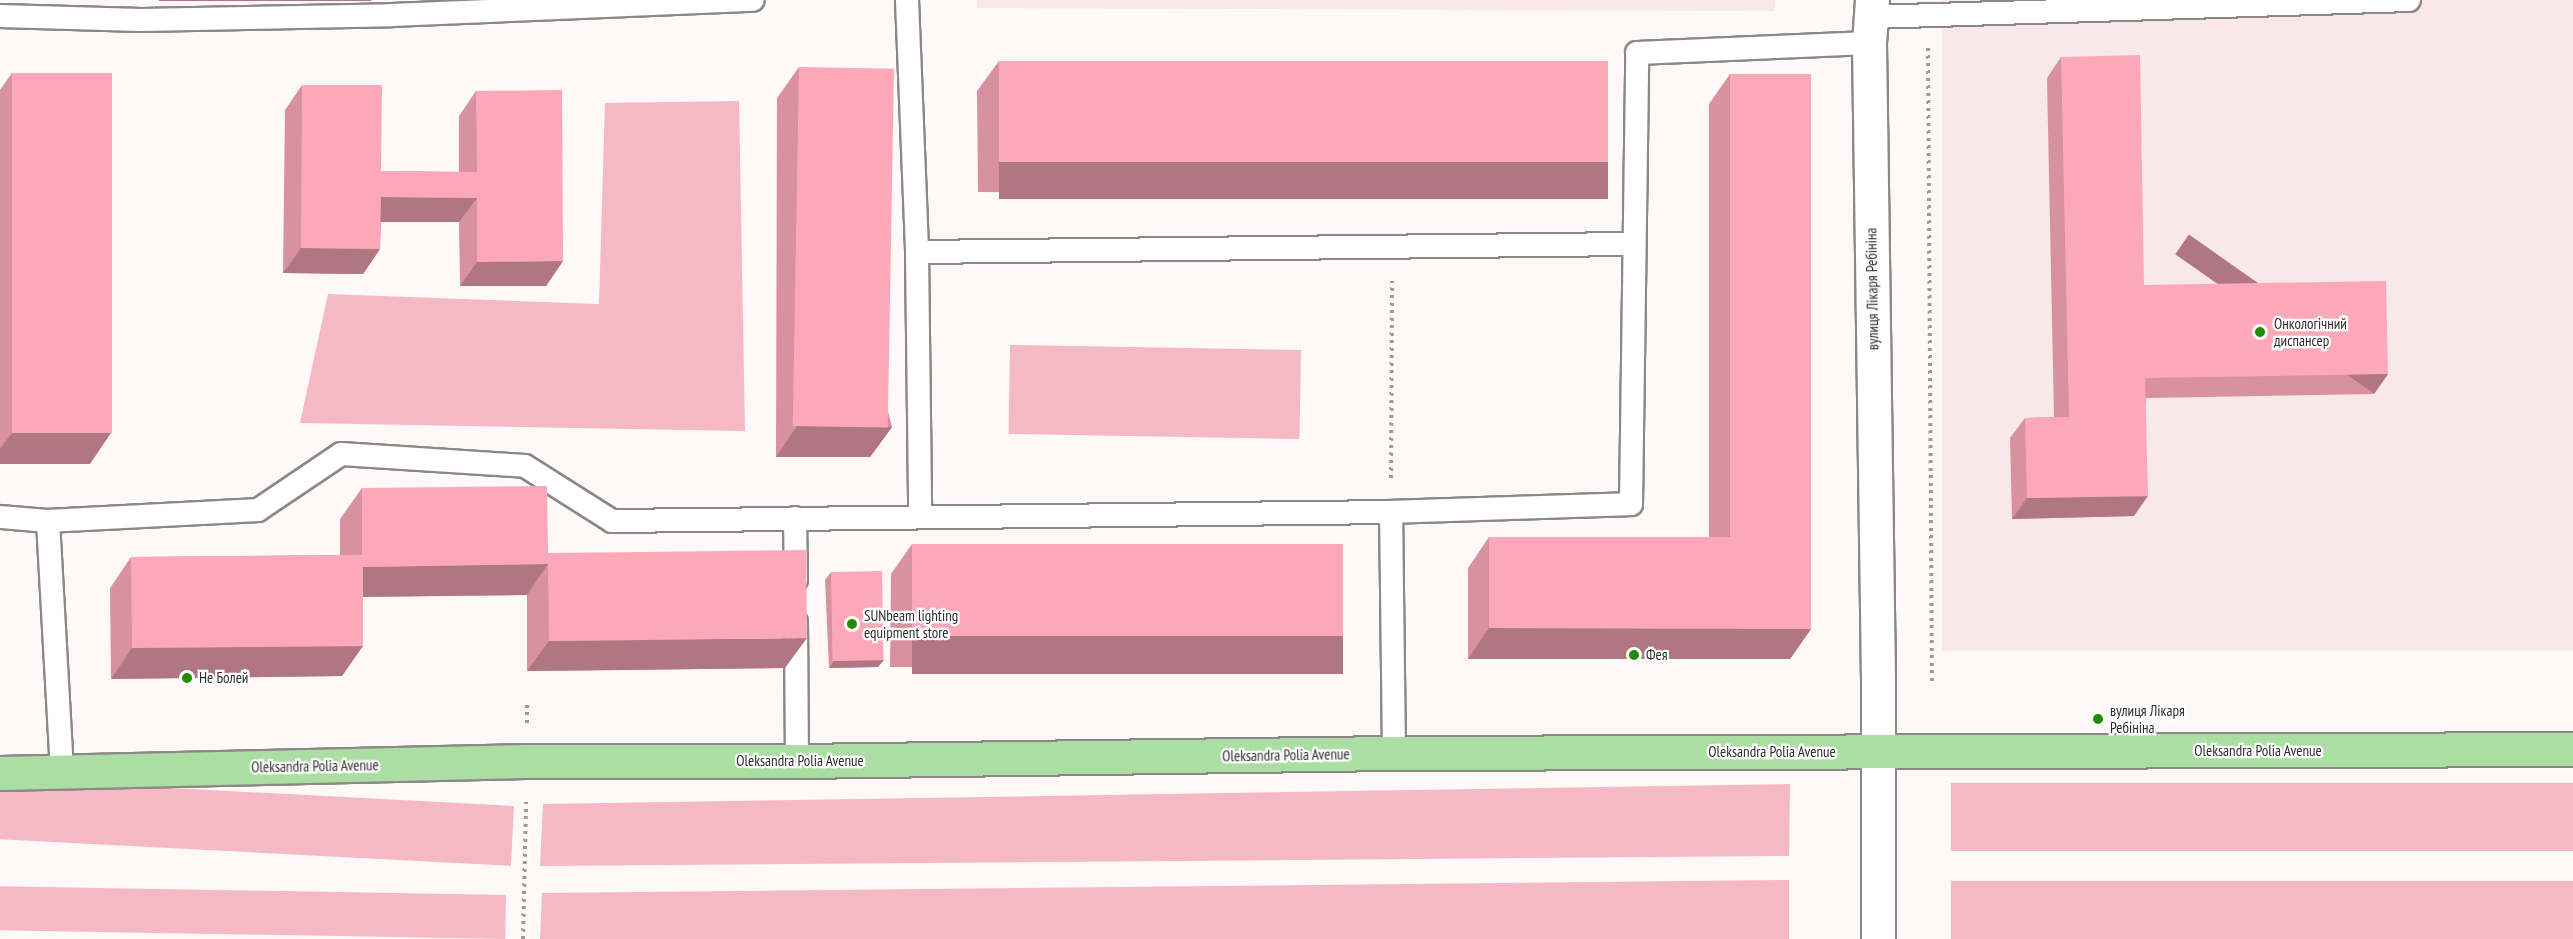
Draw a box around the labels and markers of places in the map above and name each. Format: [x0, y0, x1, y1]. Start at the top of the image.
place label: Онкологічний диспансер [2274, 314, 2347, 349]
marker: Онкологічний диспансер [2251, 323, 2269, 341]
place label: SUNbeam lighting equipment store [864, 606, 958, 641]
marker: SUNbeam lighting equipment store [845, 617, 859, 631]
place label: Фея [1646, 646, 1667, 664]
marker: Фея [1627, 648, 1641, 662]
place label: Не Болей [199, 669, 248, 687]
marker: Не Болей [180, 671, 194, 685]
place label: вулиця Лікаря Ребініна [2110, 701, 2185, 736]
marker: вулиця Лікаря Ребініна [2091, 712, 2105, 726]

